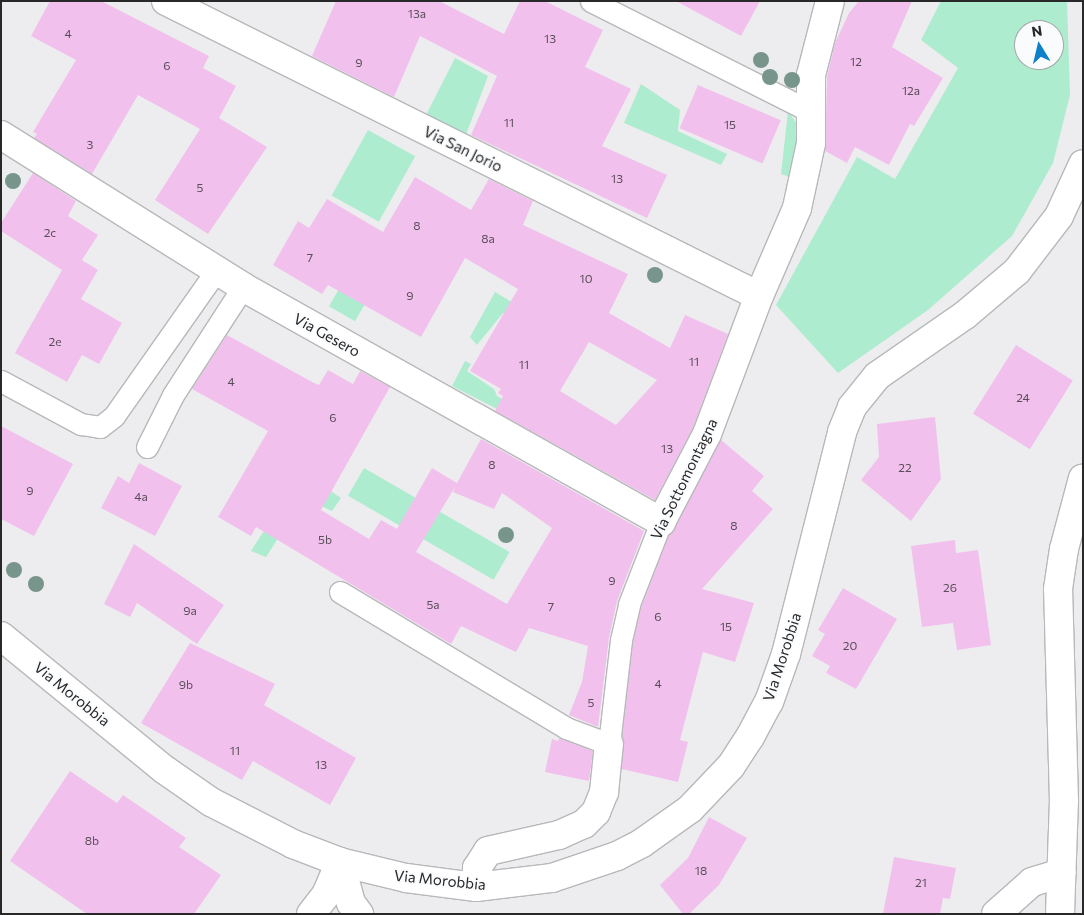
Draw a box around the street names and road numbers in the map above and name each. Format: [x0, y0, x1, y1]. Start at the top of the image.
street label: Via San Jorio [421, 122, 505, 176]
street label: Via Gesero [291, 309, 363, 361]
street label: Via Sottomontagna [647, 415, 721, 543]
street label: Via Morobbia [759, 610, 805, 704]
street label: Via Morobbia [30, 658, 114, 730]
street label: Via Morobbia [393, 866, 487, 894]

